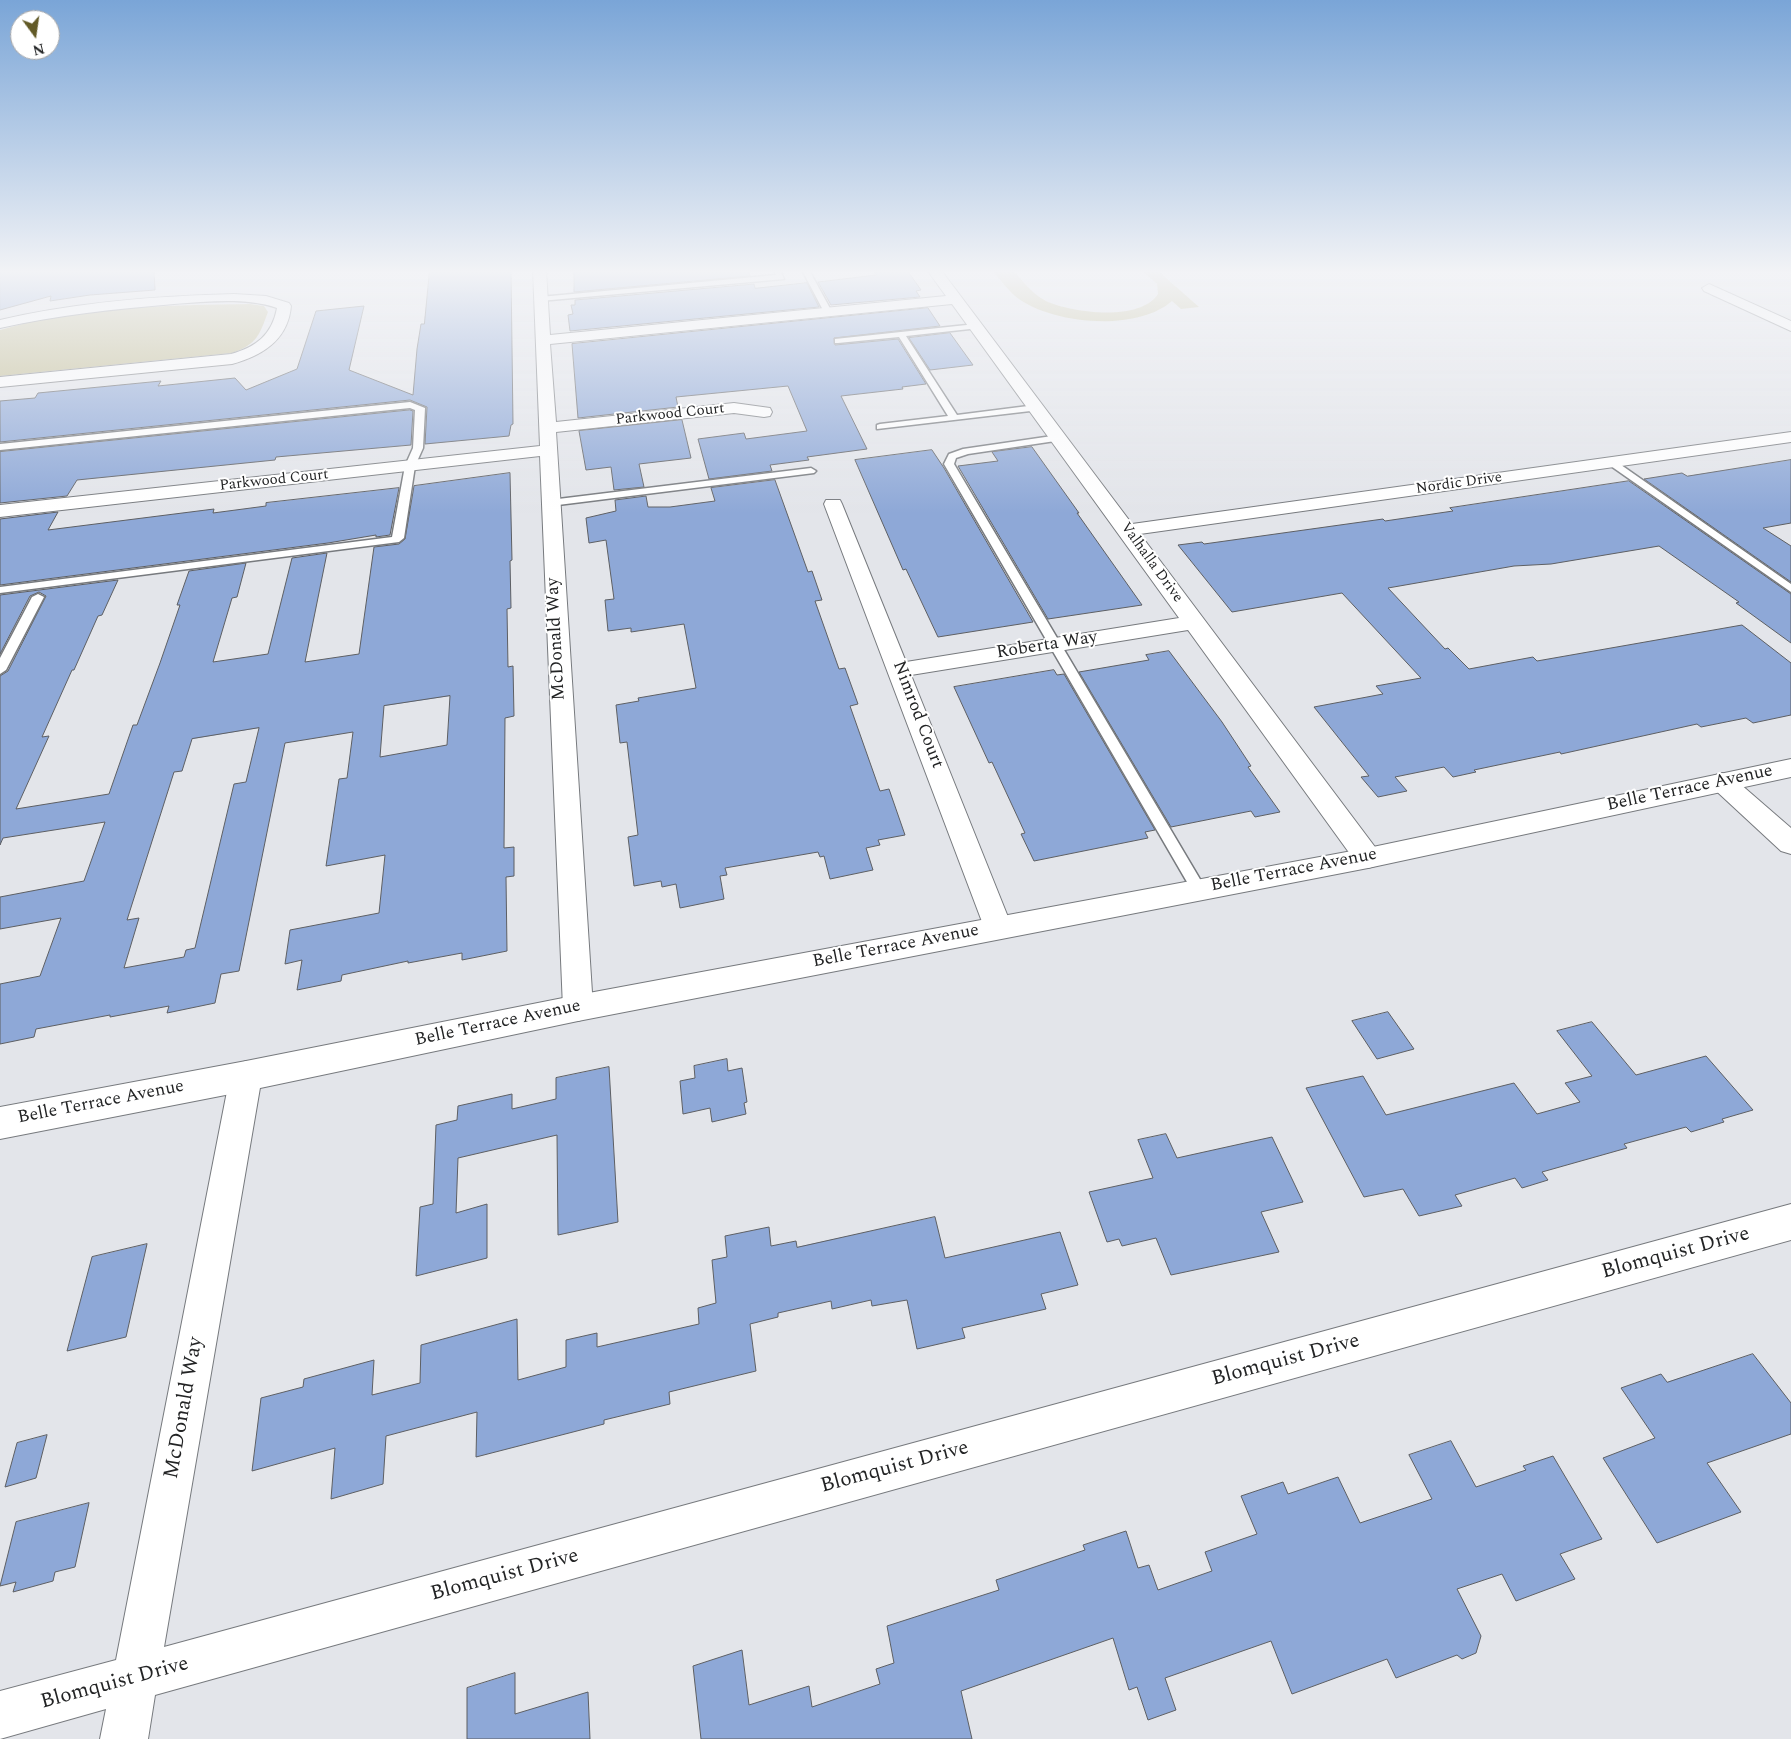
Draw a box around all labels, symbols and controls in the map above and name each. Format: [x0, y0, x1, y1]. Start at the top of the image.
north arrow [10, 10, 60, 60]
text: N [30, 37, 47, 61]
street label: Parkwood Court [615, 400, 725, 430]
street label: Parkwood Court [219, 466, 329, 496]
street label: Nordic Drive [1415, 469, 1503, 499]
street label: Valhalla Drive [1116, 519, 1186, 607]
street label: McDonald Way [543, 577, 571, 701]
street label: Roberta Way [995, 627, 1099, 665]
street label: Nimrod Court [887, 658, 947, 772]
street label: Belle Terrace Avenue [1605, 761, 1775, 817]
street label: Belle Terrace Avenue [1209, 844, 1379, 898]
street label: Belle Terrace Avenue [811, 920, 981, 974]
street label: Belle Terrace Avenue [413, 996, 583, 1052]
street label: Belle Terrace Avenue [16, 1076, 186, 1130]
street label: Blomquist Drive [1599, 1222, 1753, 1286]
street label: Blomquist Drive [1209, 1329, 1363, 1393]
street label: McDonald Way [160, 1335, 210, 1481]
street label: Blomquist Drive [818, 1436, 972, 1500]
street label: Blomquist Drive [428, 1544, 582, 1608]
street label: Blomquist Drive [38, 1652, 192, 1716]

